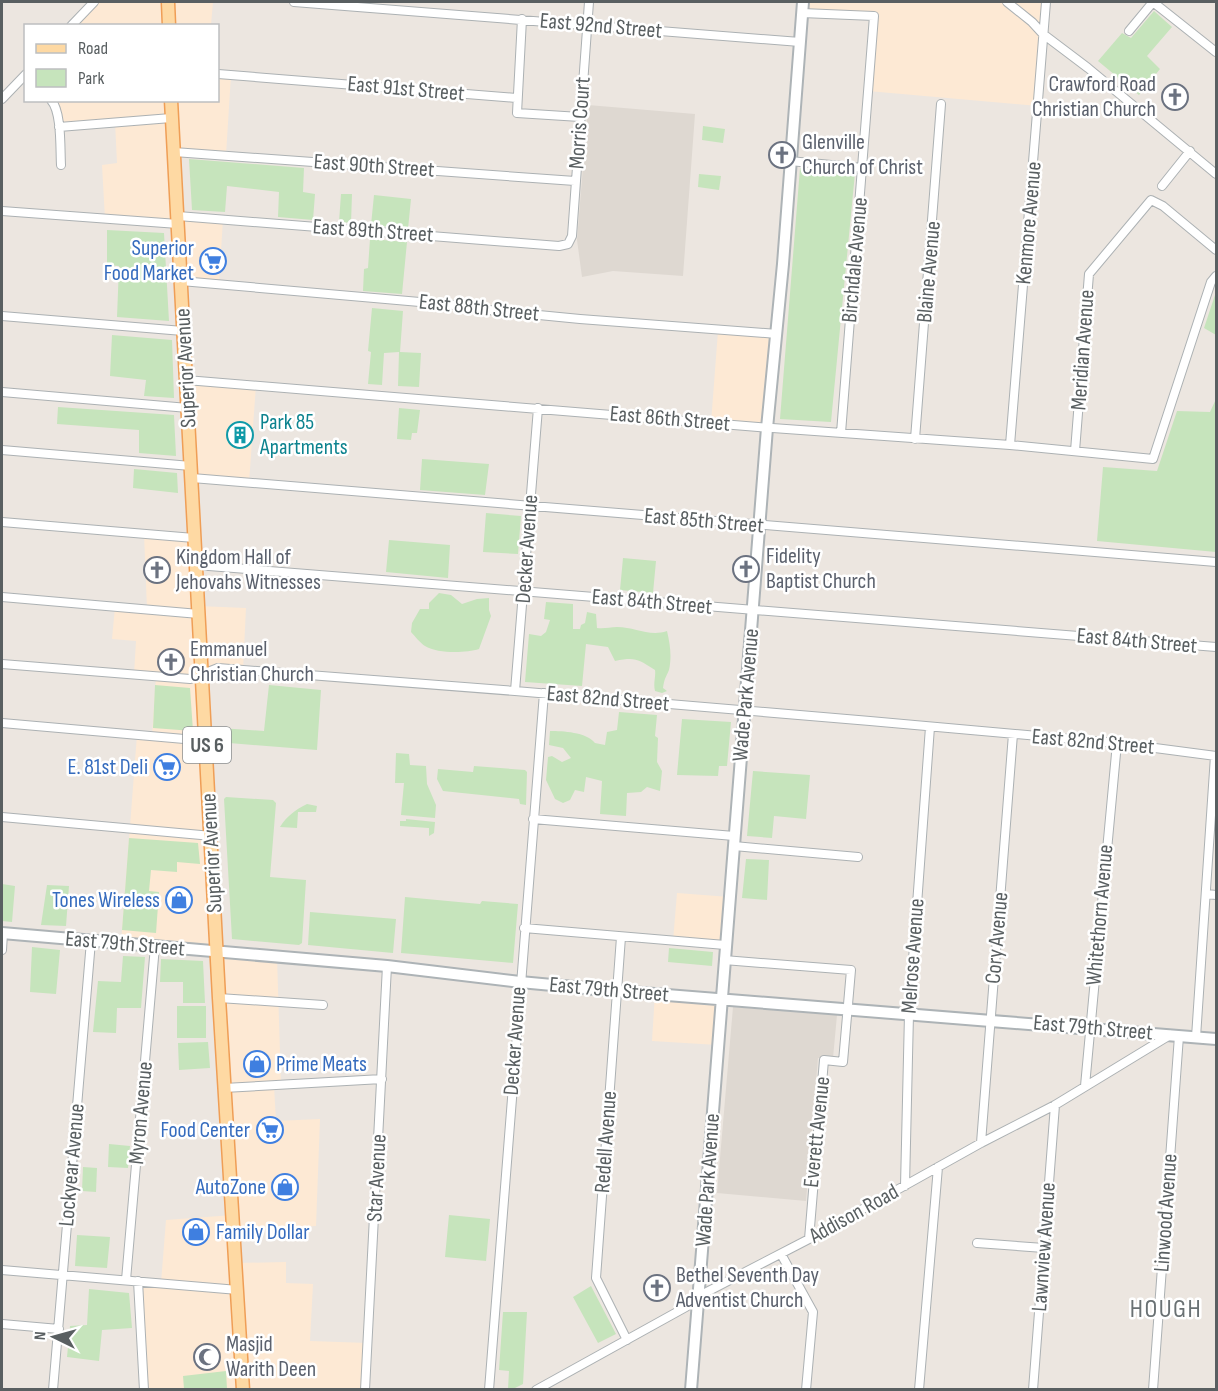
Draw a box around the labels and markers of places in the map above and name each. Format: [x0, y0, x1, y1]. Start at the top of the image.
place label: Crawford Road Christian Church [1032, 71, 1156, 123]
church icon: Crawford Road Christian Church [1160, 82, 1190, 112]
place label: Glenville Church of Christ [802, 129, 923, 181]
church icon: Glenville Church of Christ [767, 140, 797, 170]
place label: Superior Food Market [104, 235, 194, 287]
supermarket icon: Superior Food Market [198, 246, 228, 276]
place label: Park 85 Apartments [259, 409, 348, 461]
building icon: Park 85 Apartments [225, 420, 255, 450]
place label: Fidelity Baptist Church [766, 543, 876, 595]
place label: Kingdom Hall of Jehovahs Witnesses [175, 544, 321, 596]
church icon: Fidelity Baptist Church [731, 554, 761, 584]
church icon: Kingdom Hall of Jehovahs Witnesses [142, 555, 172, 585]
place label: Emmanuel Christian Church [190, 636, 314, 688]
church icon: Emmanuel Christian Church [156, 647, 186, 677]
supermarket icon: E. 81st Deli [152, 752, 182, 782]
place label: E. 81st Deli [68, 754, 148, 781]
shop icon: Tones Wireless [164, 885, 194, 915]
place label: Tones Wireless [52, 887, 160, 914]
shop icon: Prime Meats [242, 1049, 272, 1079]
place label: Prime Meats [276, 1051, 367, 1078]
supermarket icon: Food Center [255, 1115, 285, 1145]
place label: Food Center [160, 1117, 250, 1144]
shop icon: AutoZone [270, 1172, 300, 1202]
place label: AutoZone [195, 1174, 266, 1201]
shop icon: Family Dollar [181, 1217, 211, 1247]
place label: Family Dollar [216, 1219, 310, 1246]
place label: Bethel Seventh Day Adventist Church [675, 1262, 820, 1314]
church icon: Bethel Seventh Day Adventist Church [642, 1273, 672, 1303]
place label: Masjid Warith Deen [226, 1331, 316, 1383]
mosque icon: Masjid Warith Deen [192, 1342, 222, 1372]

